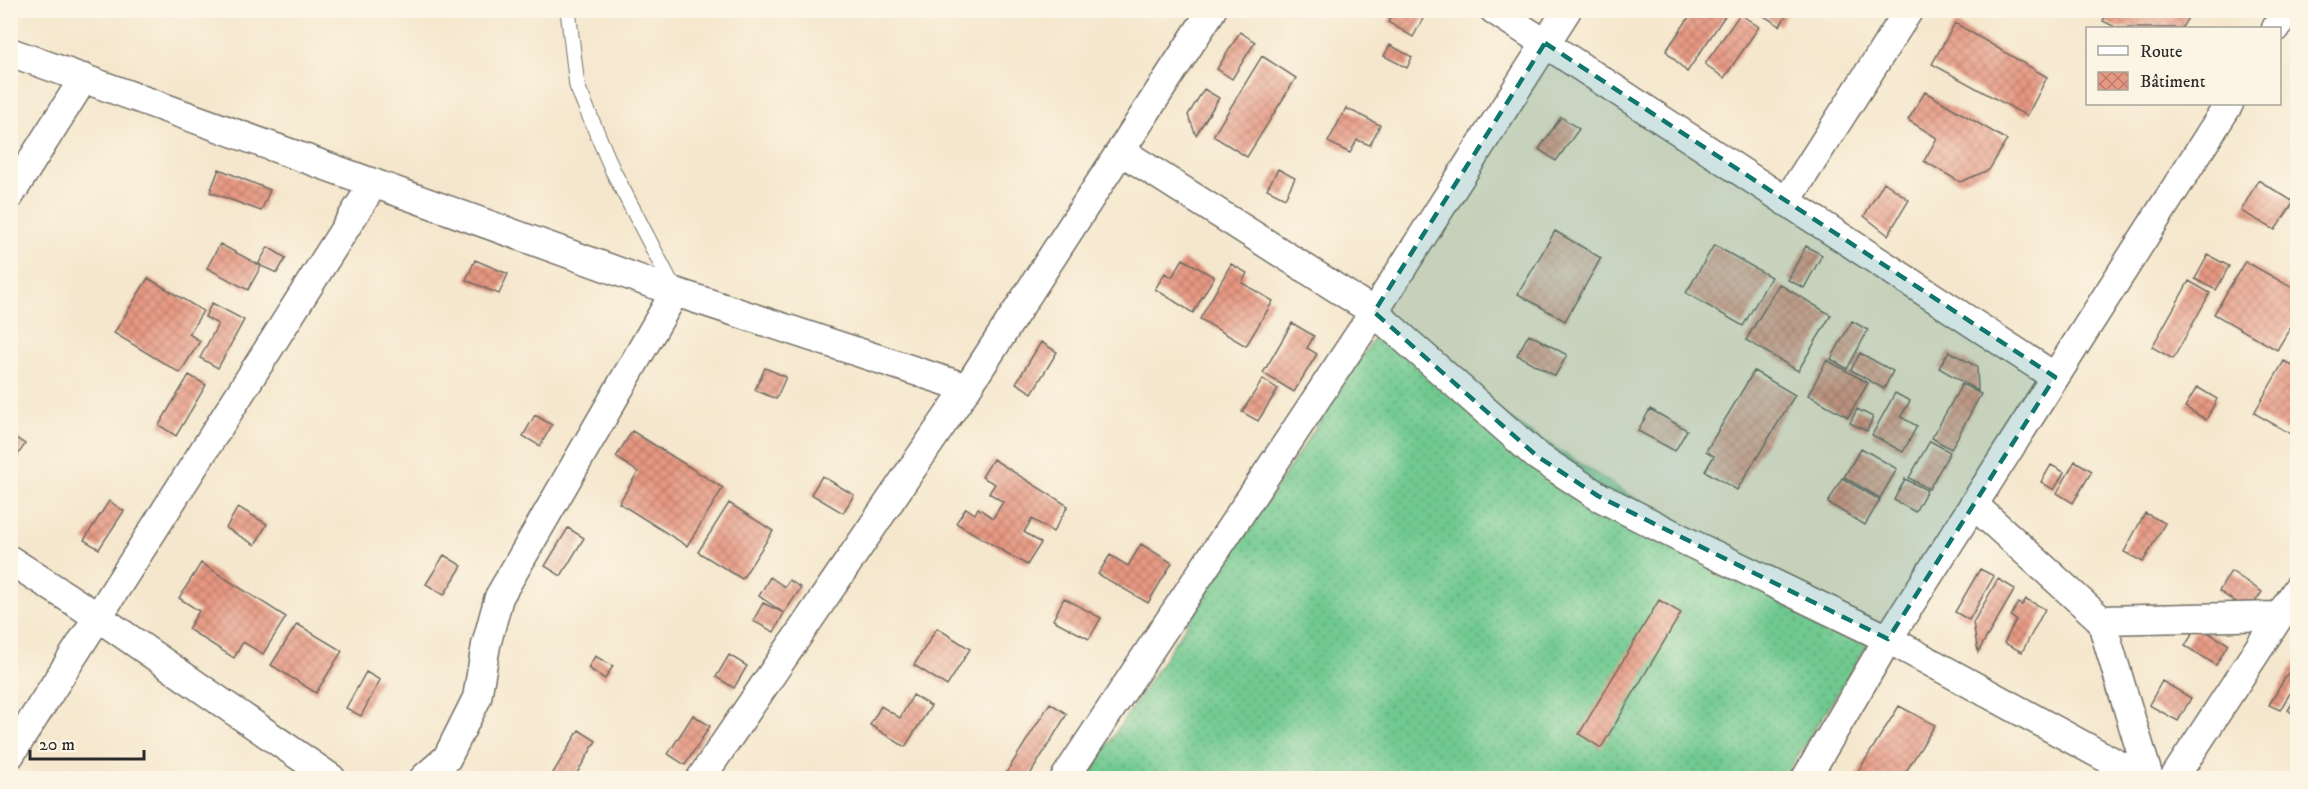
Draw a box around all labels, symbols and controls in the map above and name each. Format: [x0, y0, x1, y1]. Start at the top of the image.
legend [2086, 27, 2281, 105]
text: Route [2140, 41, 2183, 63]
text: Bâtiment [2140, 71, 2206, 93]
scale bar [30, 723, 144, 761]
text: 20 m [39, 734, 75, 756]

